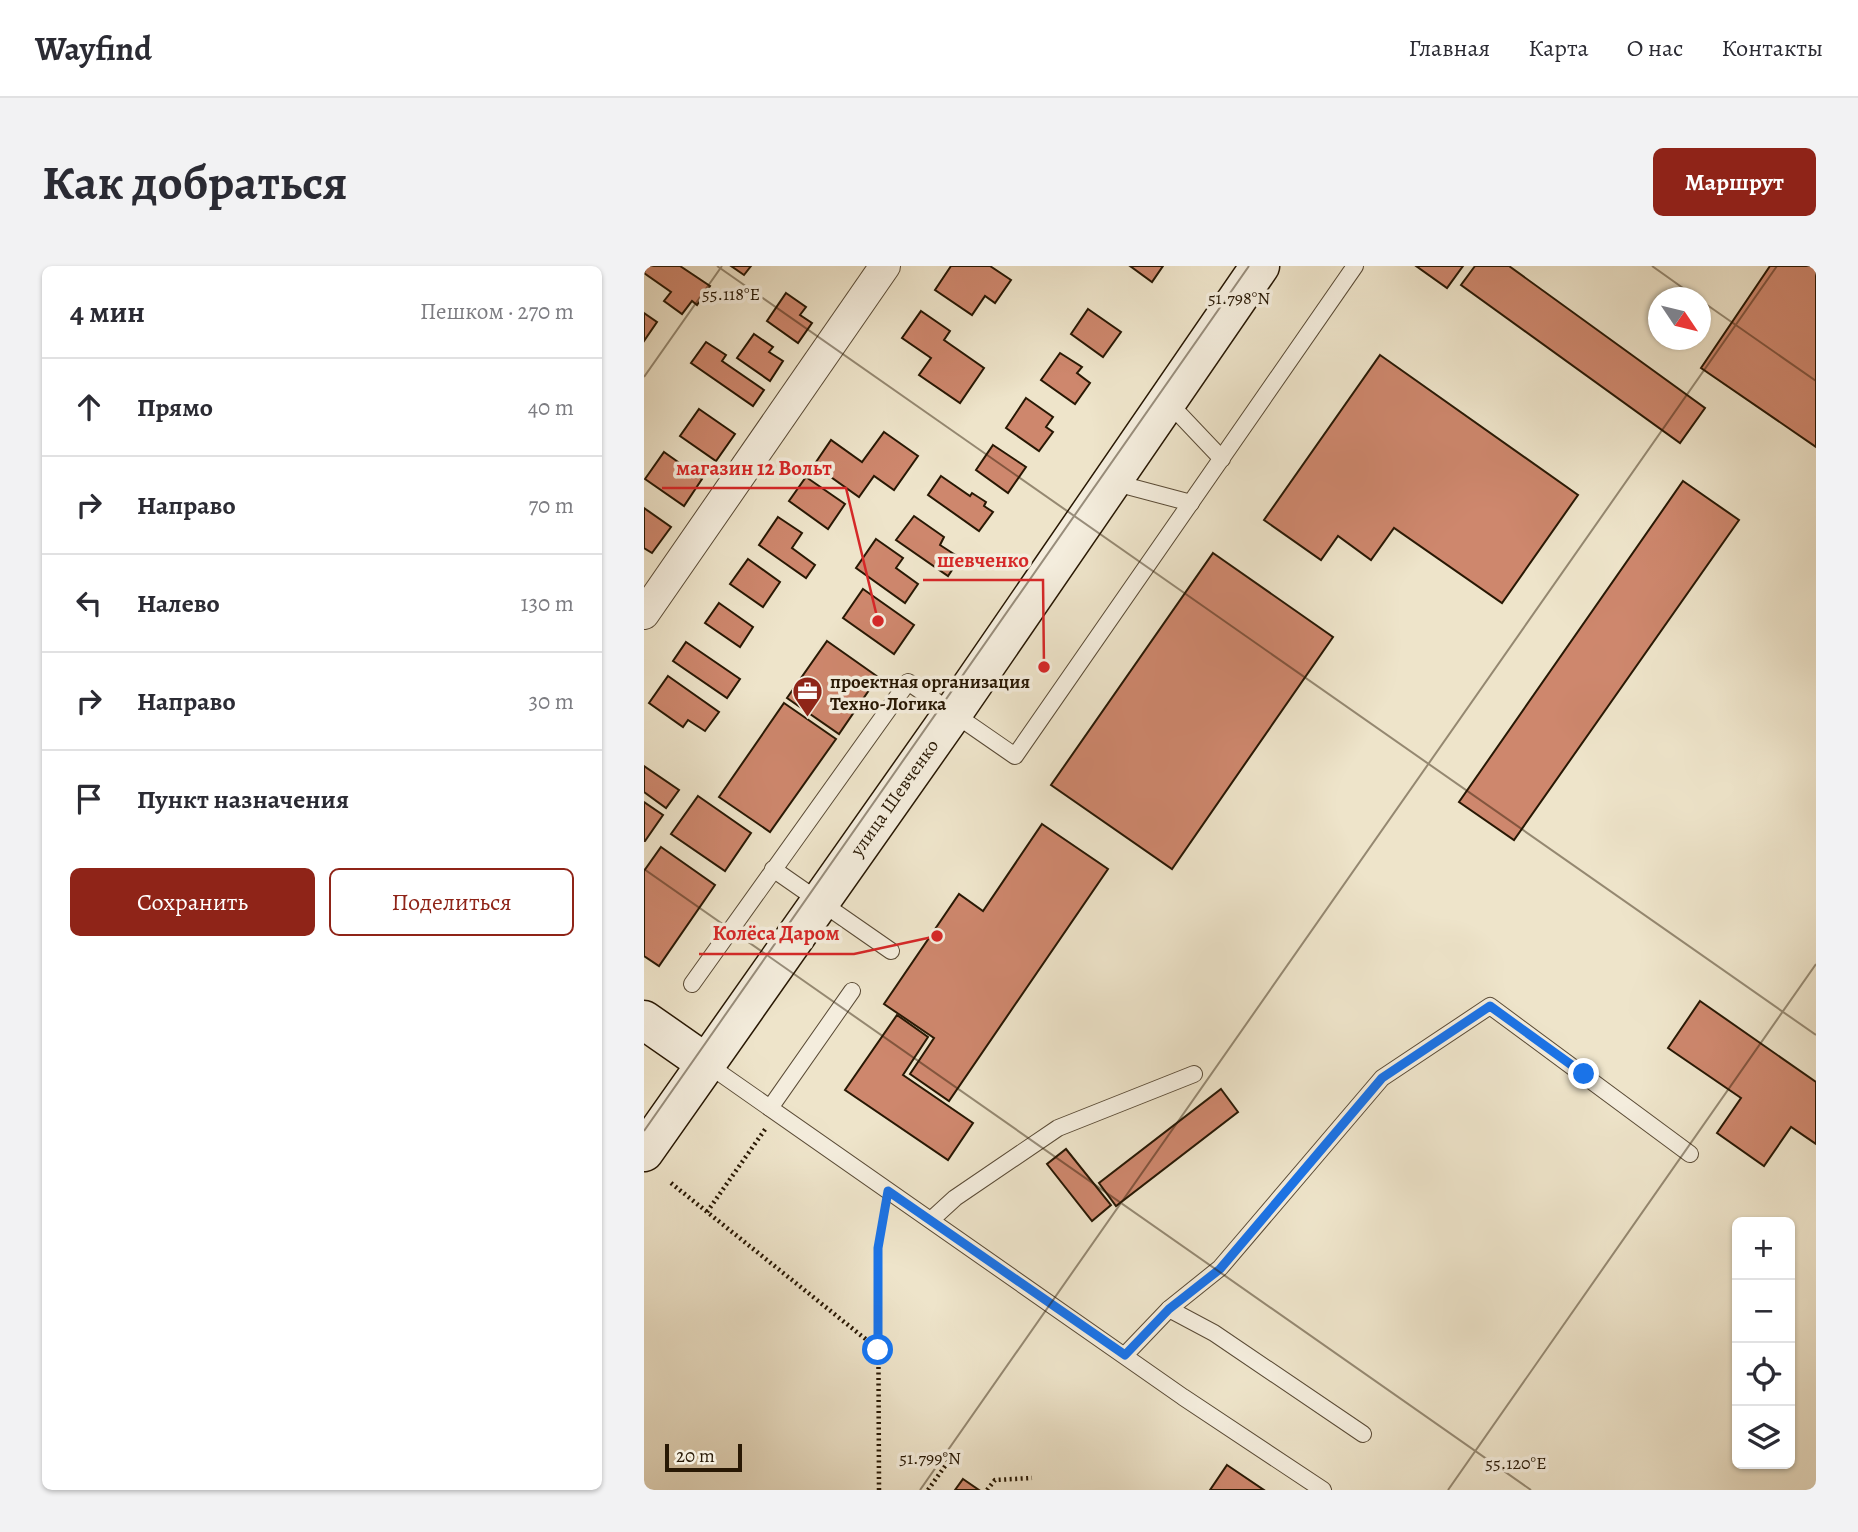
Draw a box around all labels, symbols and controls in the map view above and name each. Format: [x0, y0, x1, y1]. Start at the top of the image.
text: Wayfind [35, 26, 152, 71]
text: Главная [1409, 32, 1490, 64]
text: Карта [1528, 32, 1589, 64]
text: О нас [1627, 32, 1683, 64]
text: Контакты [1721, 32, 1823, 64]
button: Маршрут [1653, 148, 1816, 216]
text: Как добраться [42, 149, 348, 216]
text: 55.118°E [702, 282, 760, 306]
text: 51.798°N [1208, 286, 1270, 310]
north arrow [1648, 287, 1711, 350]
text: 4 мин [70, 292, 145, 332]
text: Пешком · 270 m [420, 296, 574, 327]
icon: ahead [70, 388, 108, 426]
text: Прямо [137, 390, 213, 425]
text: 40 m [528, 392, 574, 423]
callout: магазин 12 Вольт [662, 446, 846, 488]
text: магазин 12 Вольт [676, 454, 832, 482]
icon: right [70, 486, 108, 524]
text: Направо [137, 488, 236, 523]
text: 70 m [528, 490, 574, 521]
callout: шевченко [923, 538, 1043, 580]
text: шевченко [937, 546, 1029, 574]
icon: left [70, 584, 108, 622]
text: Налево [137, 586, 220, 621]
text: 130 m [521, 588, 574, 619]
place label: проектная организация Техно-Логика [830, 669, 1030, 717]
office icon: проектная организация Техно-Логика [790, 675, 824, 719]
icon: right [70, 682, 108, 720]
text: Направо [137, 684, 236, 719]
text: 30 m [528, 686, 574, 717]
street label: улица Шевченко [844, 734, 945, 862]
icon: arrive [70, 780, 108, 818]
text: Пункт назначения [137, 782, 349, 817]
button: Сохранить [70, 868, 315, 936]
button: Поделиться [329, 868, 574, 936]
callout: Колёса Даром [699, 912, 854, 954]
text: Колёса Даром [712, 919, 840, 947]
route end [1568, 1058, 1599, 1089]
map controls [1732, 1217, 1795, 1469]
button: + [1732, 1217, 1795, 1280]
button: − [1732, 1280, 1795, 1343]
route start [862, 1334, 893, 1365]
button: locate [1732, 1343, 1795, 1406]
button: layers [1732, 1406, 1795, 1469]
scale bar [665, 1441, 742, 1473]
text: 20 m [676, 1443, 715, 1469]
text: 51.799°N [899, 1446, 961, 1470]
text: 55.120°E [1485, 1451, 1547, 1475]

